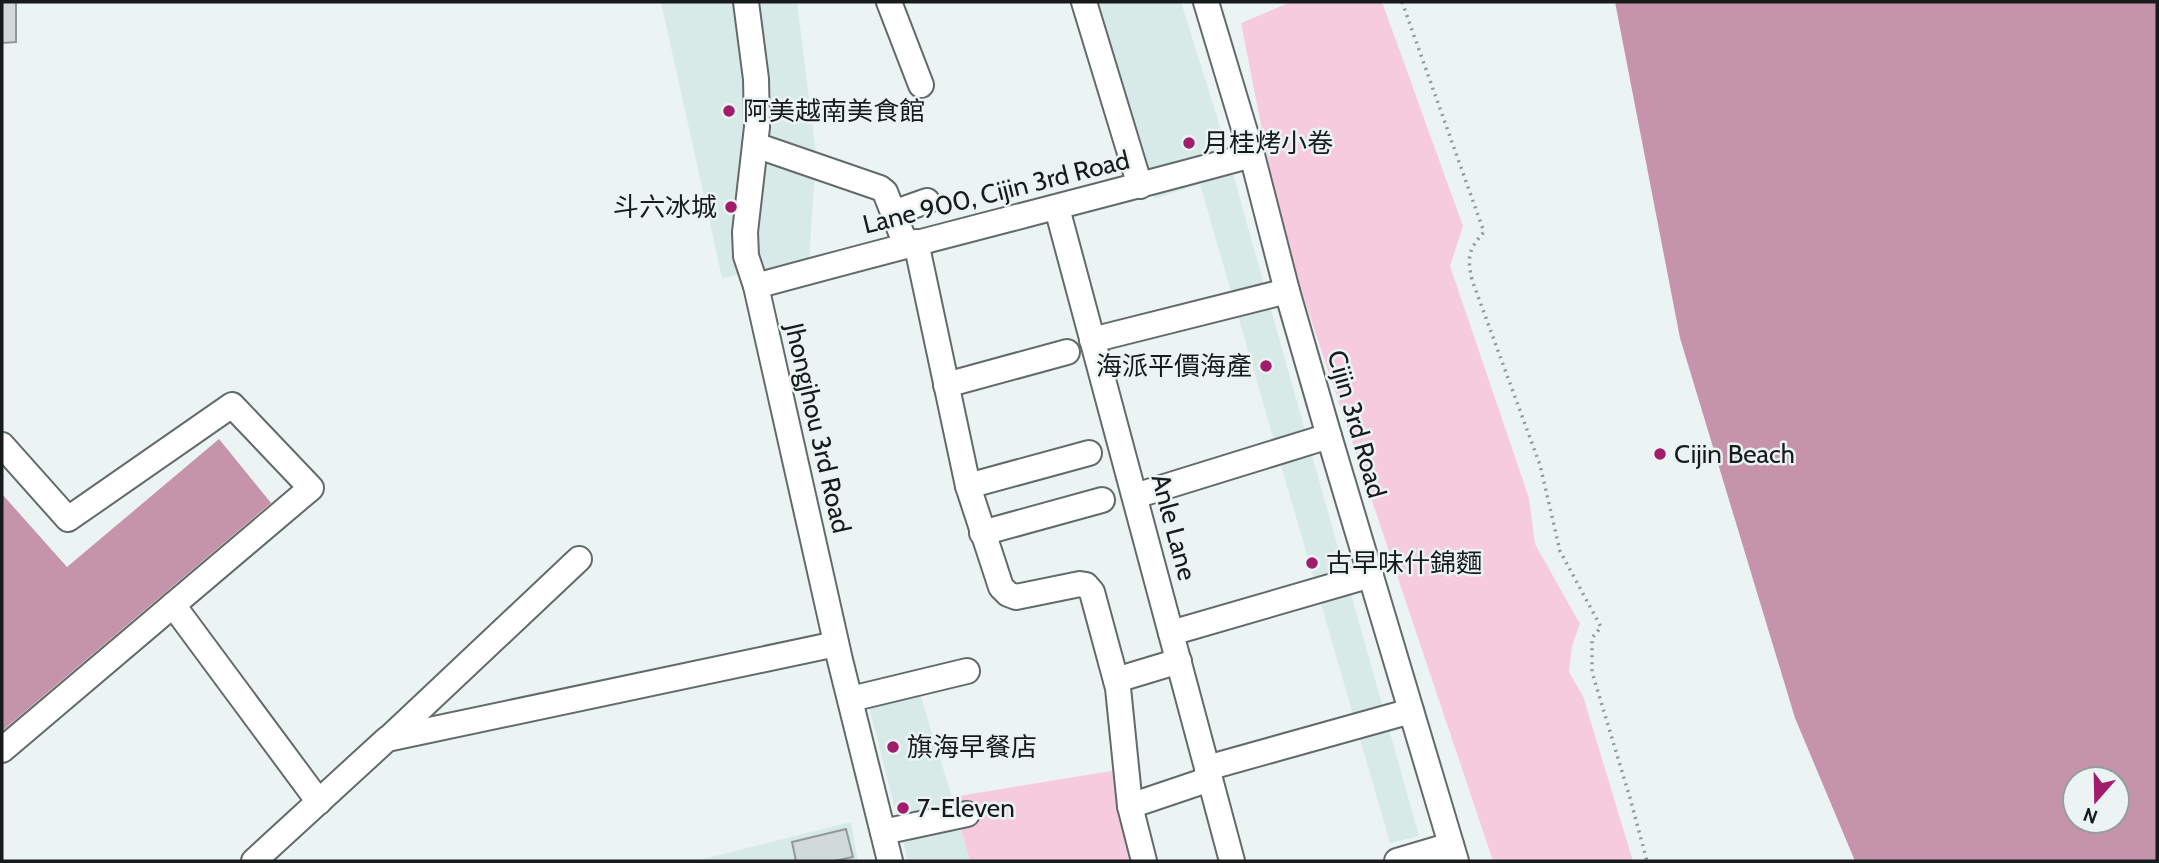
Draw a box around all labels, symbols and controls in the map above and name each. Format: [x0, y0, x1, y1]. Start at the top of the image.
place label: 阿美越南美食館 [743, 95, 925, 127]
marker: 阿美越南美食館 [721, 103, 737, 119]
place label: 月桂烤小卷 [1203, 127, 1333, 159]
marker: 月桂烤小卷 [1181, 135, 1197, 151]
street label: Lane 900, Cijin 3rd Road [859, 143, 1133, 241]
place label: 斗六冰城 [613, 191, 717, 223]
marker: 斗六冰城 [723, 199, 739, 215]
street label: Jhongjhou 3rd Road [778, 319, 858, 536]
street label: Cijin 3rd Road [1321, 346, 1393, 502]
place label: 海派平價海產 [1096, 350, 1252, 382]
marker: 海派平價海產 [1258, 358, 1274, 374]
place label: Cijin Beach [1674, 438, 1795, 470]
marker: Cijin Beach [1652, 446, 1668, 462]
street label: Anle Lane [1144, 470, 1204, 584]
place label: 古早味什錦麵 [1326, 547, 1482, 579]
marker: 古早味什錦麵 [1304, 555, 1320, 571]
place label: 旗海早餐店 [907, 731, 1037, 763]
marker: 旗海早餐店 [885, 739, 901, 755]
north arrow [2061, 765, 2131, 835]
place label: 7-Eleven [917, 792, 1015, 824]
marker: 7-Eleven [895, 800, 911, 816]
text: N [2080, 802, 2101, 829]

